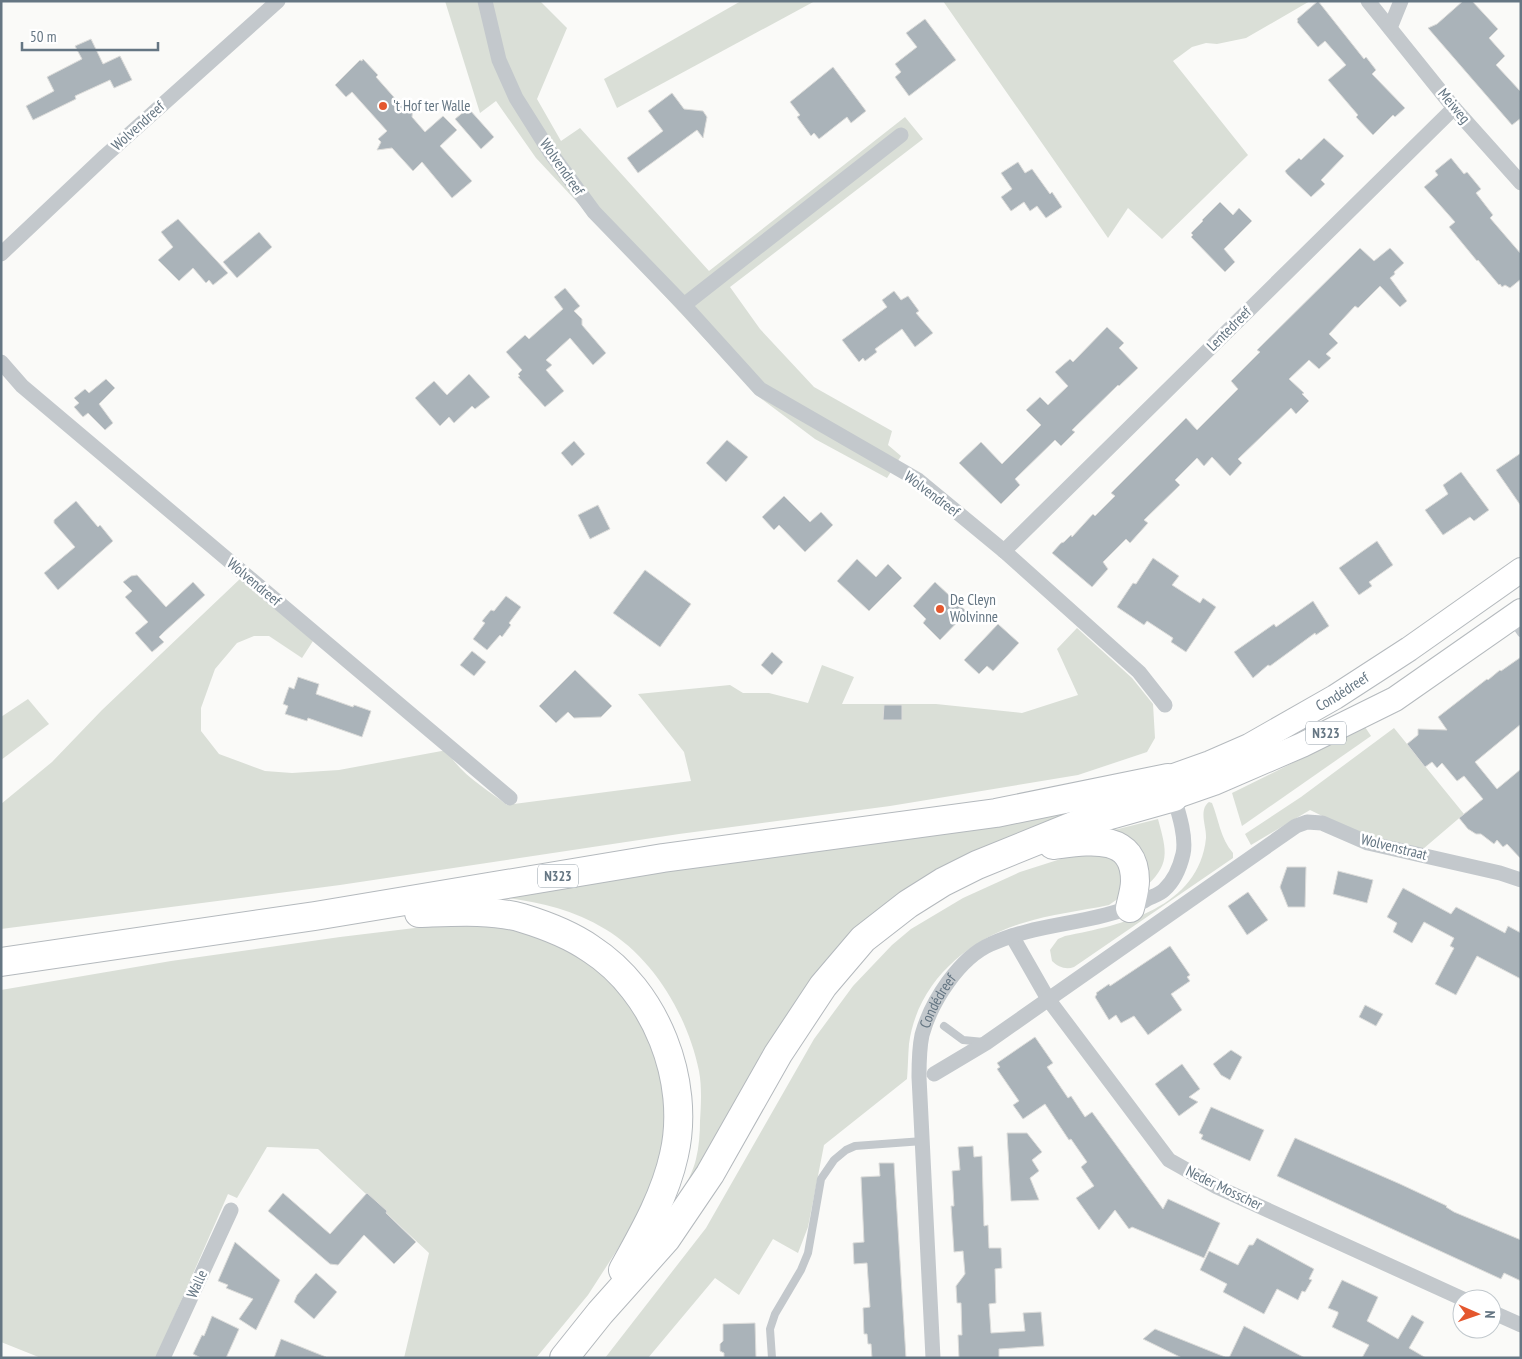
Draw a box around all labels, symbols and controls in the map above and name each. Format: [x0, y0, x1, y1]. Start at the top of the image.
scale bar [22, 20, 159, 52]
text: 50 m [30, 27, 56, 46]
street label: Meiweg [1434, 84, 1475, 127]
street label: Wolvendreef [107, 96, 169, 154]
place label: 't Hof ter Walle [393, 96, 470, 115]
marker: 't Hof ter Walle [377, 100, 389, 112]
street label: Wolvendreef [536, 135, 589, 200]
street label: Lentedreef [1202, 302, 1256, 355]
street label: Wolvendreef [901, 466, 965, 521]
street label: Wolvendreef [223, 553, 286, 610]
place label: De Cleyn Wolvinne [950, 590, 998, 626]
marker: De Cleyn Wolvinne [934, 603, 946, 615]
street label: Condédreef [1312, 667, 1373, 715]
road number: N323 [1306, 721, 1346, 744]
street label: Wolvenstraat [1359, 829, 1429, 864]
road number: N323 [538, 864, 578, 888]
street label: Condédreef [915, 969, 961, 1031]
street label: Neder Mosscher [1183, 1161, 1266, 1215]
street label: Walle [182, 1267, 211, 1301]
north arrow [1452, 1289, 1502, 1339]
text: N [1481, 1310, 1499, 1319]

